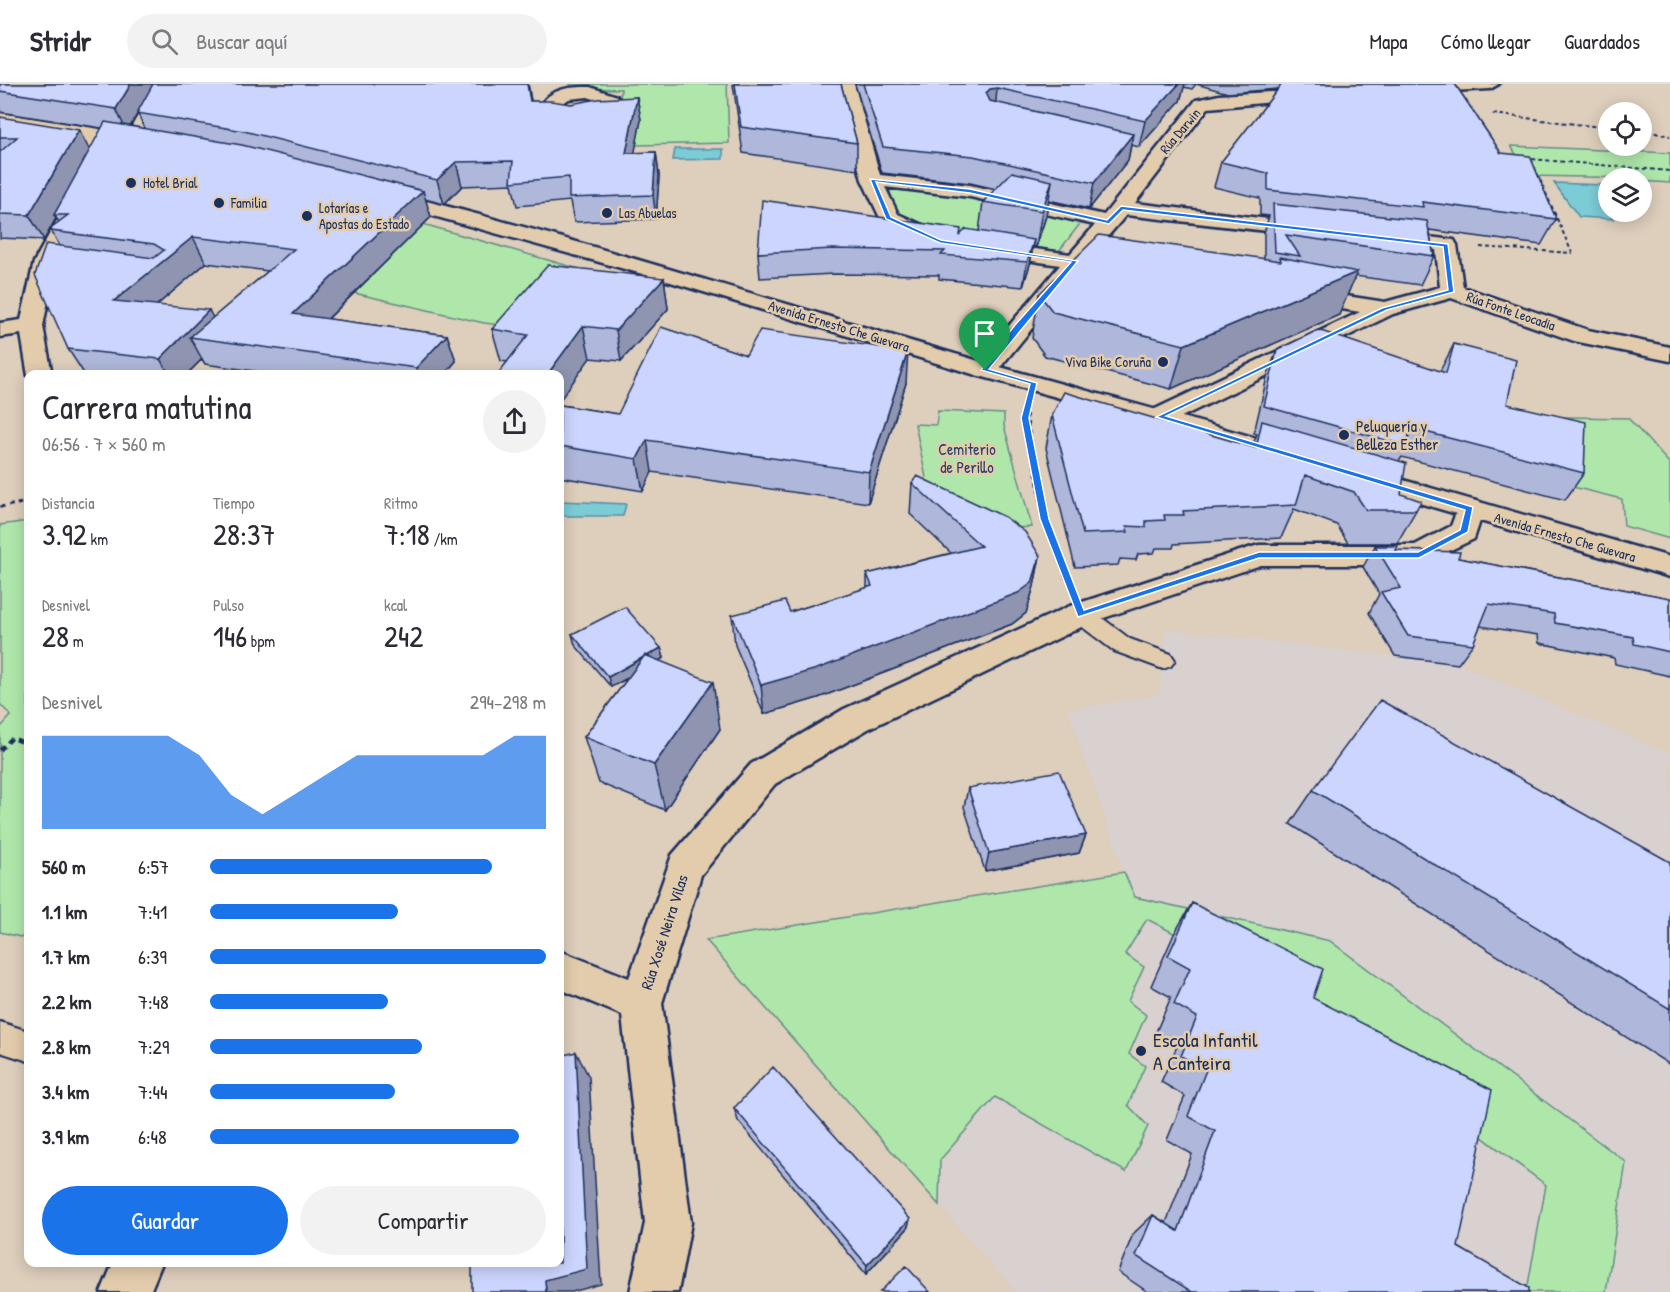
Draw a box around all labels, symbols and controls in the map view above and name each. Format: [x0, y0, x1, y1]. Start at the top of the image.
search box [127, 14, 547, 68]
text: Stridr [30, 22, 91, 60]
icon: search [148, 25, 181, 58]
text: Buscar aquí [196, 26, 288, 56]
text: Mapa [1369, 27, 1407, 56]
text: Cómo llegar [1440, 27, 1531, 56]
text: Guardados [1564, 27, 1640, 56]
map controls [1598, 102, 1652, 222]
button: locate [1598, 102, 1652, 156]
street label: Rúa Darwin [1155, 104, 1204, 158]
button: layers [1598, 168, 1652, 222]
place label: Hotel Brial [143, 173, 198, 192]
marker: Hotel Brial [124, 176, 138, 190]
place label: Familia [230, 193, 267, 212]
marker: Familia [212, 196, 226, 210]
place label: Lotarías e Apostas do Estado [319, 198, 409, 234]
place label: Las Abuelas [619, 203, 677, 222]
marker: Las Abuelas [600, 206, 614, 220]
marker: Lotarías e Apostas do Estado [300, 209, 314, 223]
street label: Rúa Fonte Leocadia [1464, 286, 1559, 335]
street label: Avenida Ernesto Che Guevara [766, 295, 912, 356]
pin [959, 308, 1010, 370]
icon: arrive [968, 317, 1001, 350]
place label: Viva Bike Coruña [1065, 352, 1151, 371]
marker: Viva Bike Coruña [1156, 355, 1170, 369]
text: Carrera matutina [42, 385, 251, 429]
button: share [483, 390, 546, 453]
place label: Peluquería y Belleza Esther [1356, 415, 1439, 455]
marker: Peluquería y Belleza Esther [1337, 428, 1351, 442]
text: 06:56 · 7 × 560 m [42, 430, 166, 457]
park label: Cemiterio de Perillo [938, 438, 996, 478]
text: Distancia [42, 492, 94, 514]
text: Tiempo [213, 492, 255, 514]
text: Ritmo [384, 492, 418, 514]
street label: Avenida Ernesto Che Guevara [1492, 507, 1639, 566]
text: 3.92 [42, 514, 87, 554]
text: 28:37 [213, 514, 275, 554]
text: 7:18 [384, 514, 430, 554]
text: km [87, 528, 108, 550]
text: /km [430, 528, 458, 550]
text: Desnivel [42, 594, 90, 616]
text: Pulso [213, 594, 244, 616]
text: kcal [384, 594, 407, 616]
text: 28 [42, 616, 69, 656]
text: 146 [213, 616, 247, 656]
text: 242 [384, 616, 423, 656]
text: m [69, 630, 84, 652]
text: bpm [247, 630, 275, 652]
text: Desnivel [42, 688, 102, 715]
text: 294–298 m [470, 688, 546, 715]
text: 560 m [42, 853, 86, 880]
text: 6:57 [138, 853, 169, 880]
street label: Rúa Xosé Neira Vilas [635, 872, 693, 992]
text: 1.1 km [42, 898, 87, 925]
text: 7:41 [138, 898, 167, 925]
text: 1.7 km [42, 943, 90, 970]
text: 6:39 [138, 943, 167, 970]
text: 2.2 km [42, 988, 92, 1015]
text: 7:48 [138, 988, 169, 1015]
place label: Escola Infantil A Canteira [1153, 1026, 1258, 1076]
text: 2.8 km [42, 1033, 91, 1060]
text: 7:29 [138, 1033, 169, 1060]
marker: Escola Infantil A Canteira [1134, 1044, 1148, 1058]
text: 3.4 km [42, 1078, 89, 1105]
text: 7:44 [138, 1078, 168, 1105]
text: 3.9 km [42, 1123, 89, 1150]
text: 6:48 [138, 1123, 167, 1150]
button: Guardar [42, 1186, 288, 1255]
button: Compartir [300, 1186, 546, 1255]

